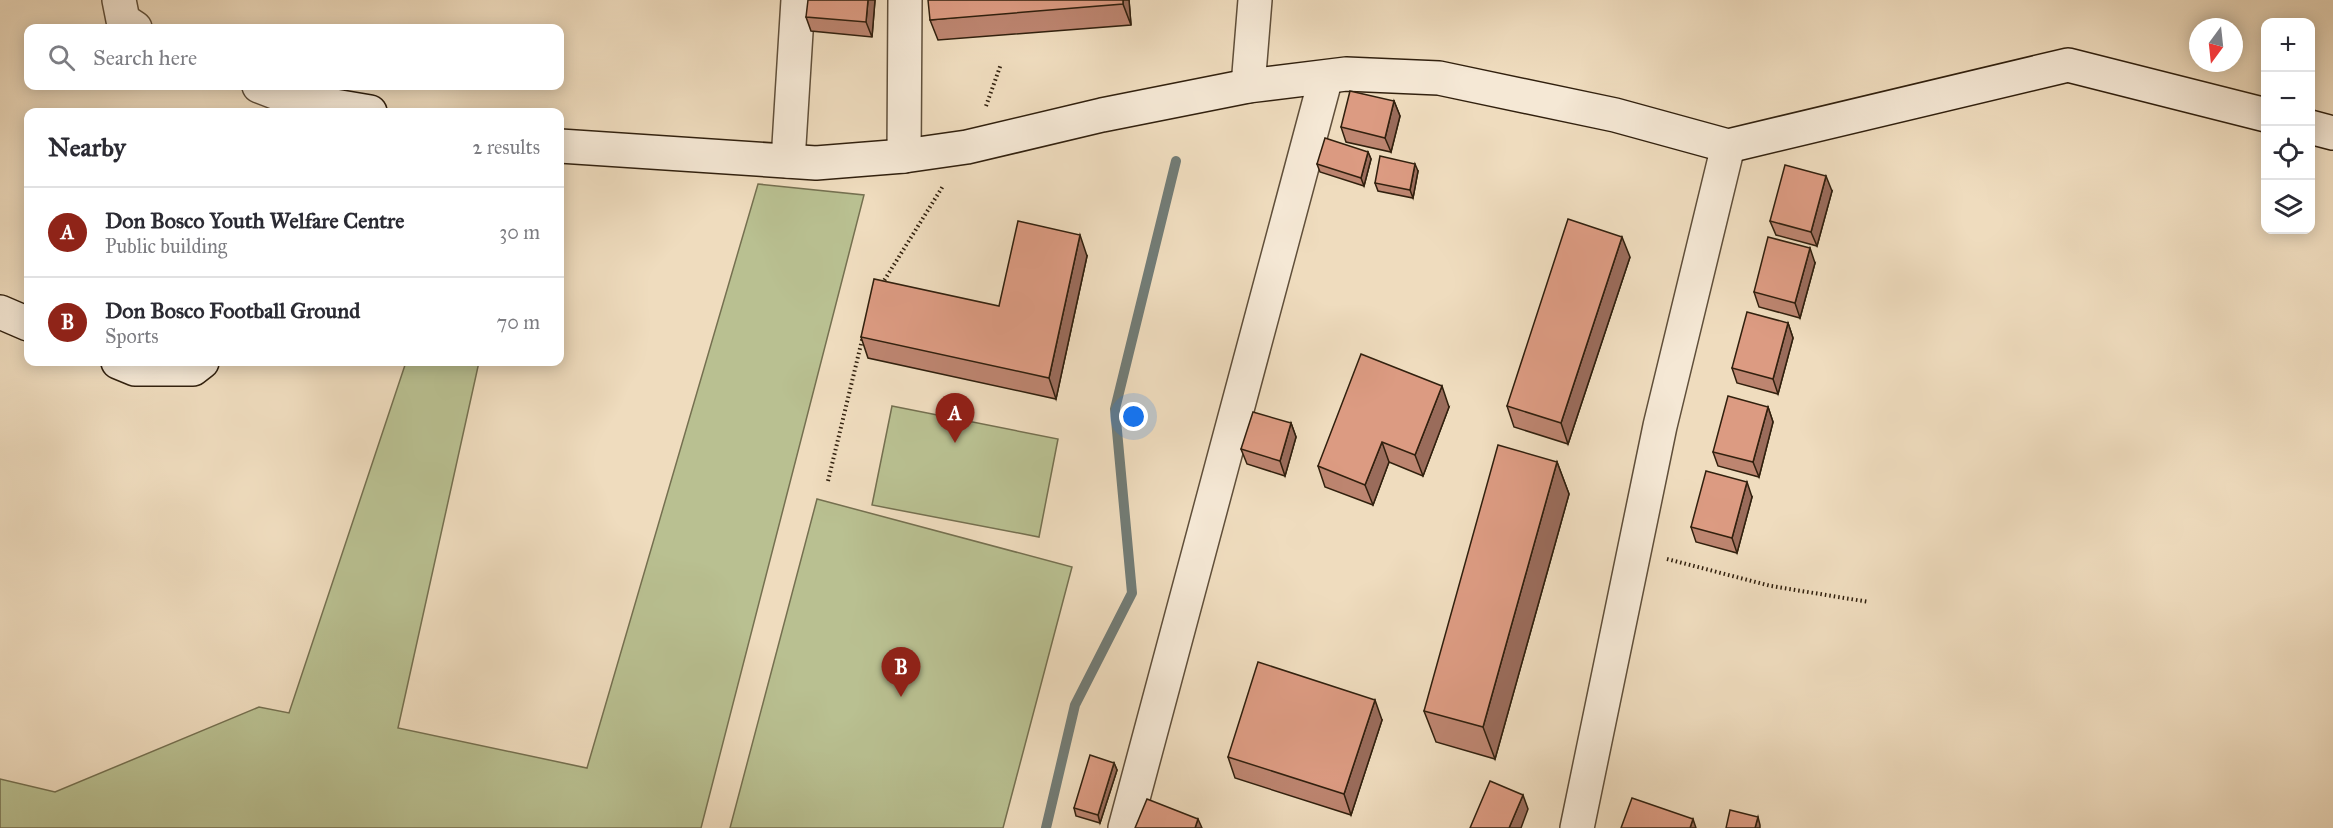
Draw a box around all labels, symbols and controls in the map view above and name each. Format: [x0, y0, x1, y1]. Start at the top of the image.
north arrow [2189, 18, 2243, 72]
map controls [2261, 18, 2315, 234]
button: + [2261, 18, 2315, 72]
search box [24, 24, 564, 90]
icon: search [45, 41, 78, 74]
text: Search here [93, 44, 197, 71]
button: − [2261, 72, 2315, 126]
button: locate [2261, 126, 2315, 180]
text: Nearby [48, 131, 126, 163]
text: 2 results [472, 135, 540, 159]
button: layers [2261, 180, 2315, 234]
text: Don Bosco Youth Welfare Centre [105, 207, 404, 234]
text: A [61, 220, 74, 244]
text: 30 m [499, 220, 540, 244]
text: Public building [105, 234, 227, 258]
text: Don Bosco Football Ground [105, 297, 360, 324]
text: B [61, 310, 74, 334]
text: 70 m [497, 310, 540, 334]
text: Sports [105, 324, 159, 348]
pin: A [936, 394, 974, 443]
your location [1119, 402, 1148, 431]
pin: B [882, 648, 920, 697]

